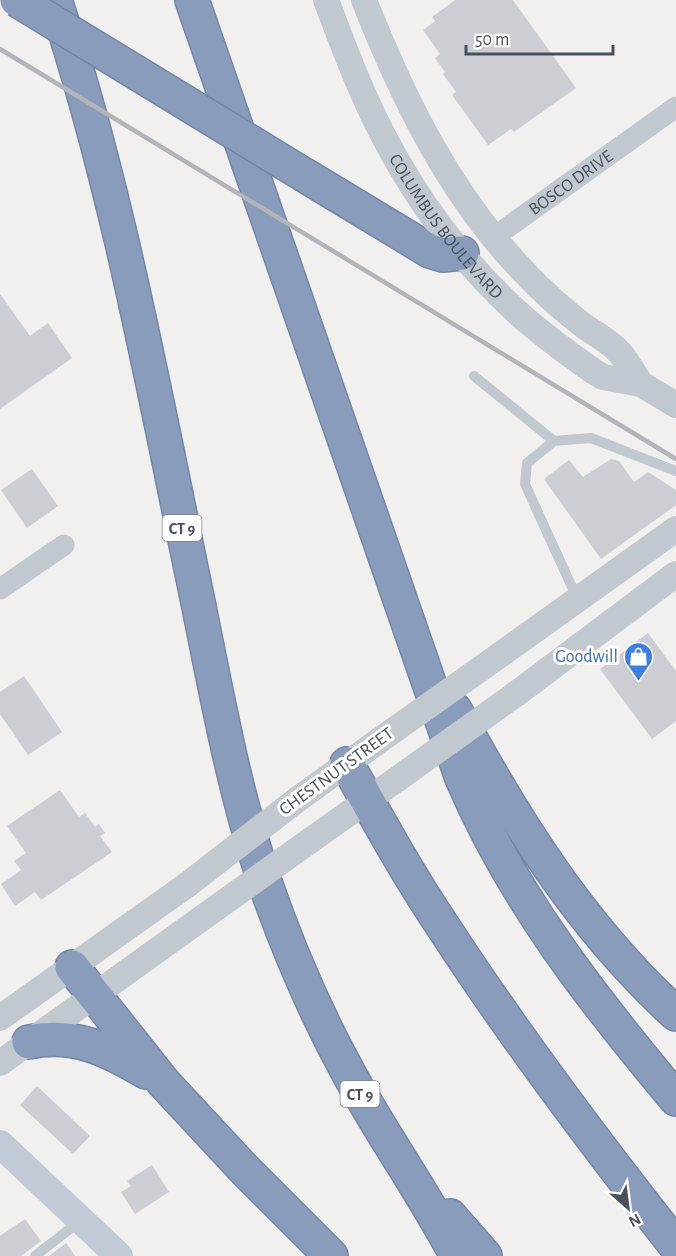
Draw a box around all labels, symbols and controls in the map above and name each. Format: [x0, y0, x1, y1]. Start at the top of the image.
scale bar [466, 18, 613, 56]
text: 50 m [475, 31, 509, 49]
street label: BOSCO DRIVE [526, 147, 617, 219]
street label: COLUMBUS BOULEVARD [385, 151, 506, 303]
road number: CT 9 [162, 515, 201, 541]
shop icon: Goodwill [623, 640, 655, 682]
place label: Goodwill [555, 648, 618, 666]
street label: CHESTNUT STREET [276, 724, 397, 819]
road number: CT 9 [340, 1081, 380, 1107]
north arrow [598, 1178, 658, 1238]
text: N [626, 1211, 643, 1230]

